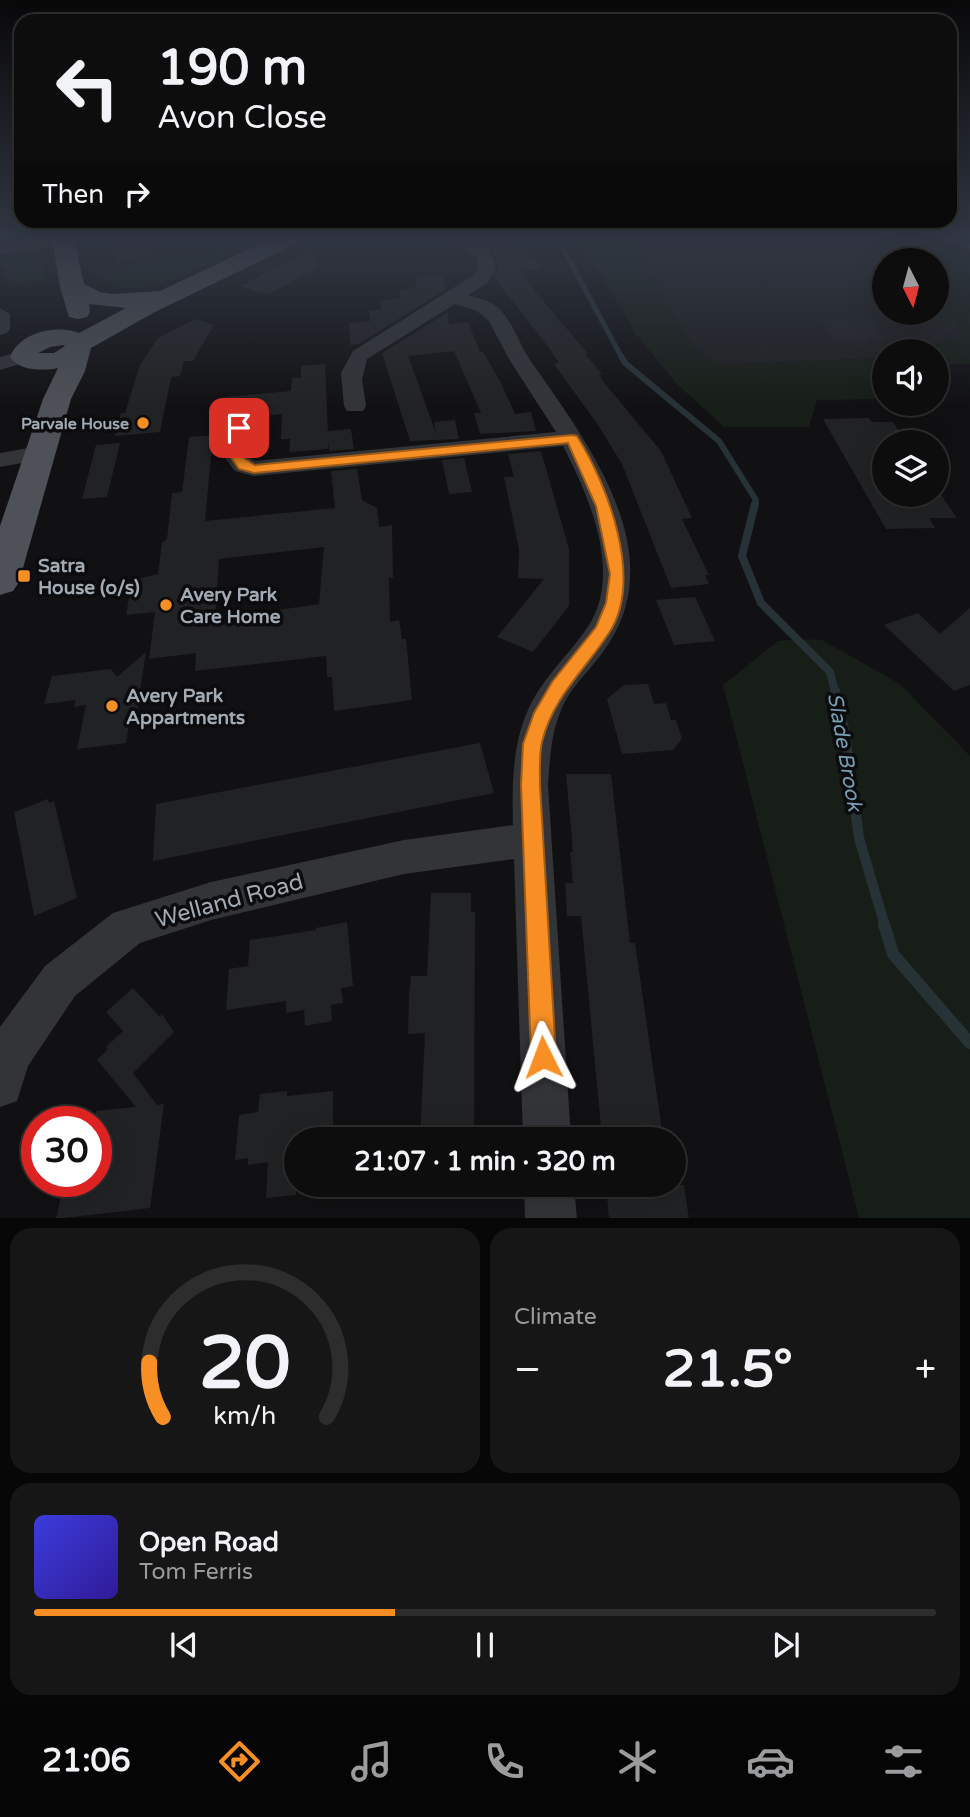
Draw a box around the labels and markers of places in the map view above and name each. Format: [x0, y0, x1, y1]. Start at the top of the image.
pin [209, 398, 269, 458]
place label: Parvale House [21, 414, 129, 434]
marker: Parvale House [135, 415, 151, 431]
place label: Satra House (o/s) [38, 555, 140, 599]
marker: Satra House (o/s) [16, 568, 32, 584]
place label: Avery Park Care Home [180, 584, 281, 628]
marker: Avery Park Care Home [158, 597, 174, 613]
place label: Avery Park Appartments [126, 685, 245, 730]
marker: Avery Park Appartments [104, 698, 120, 714]

